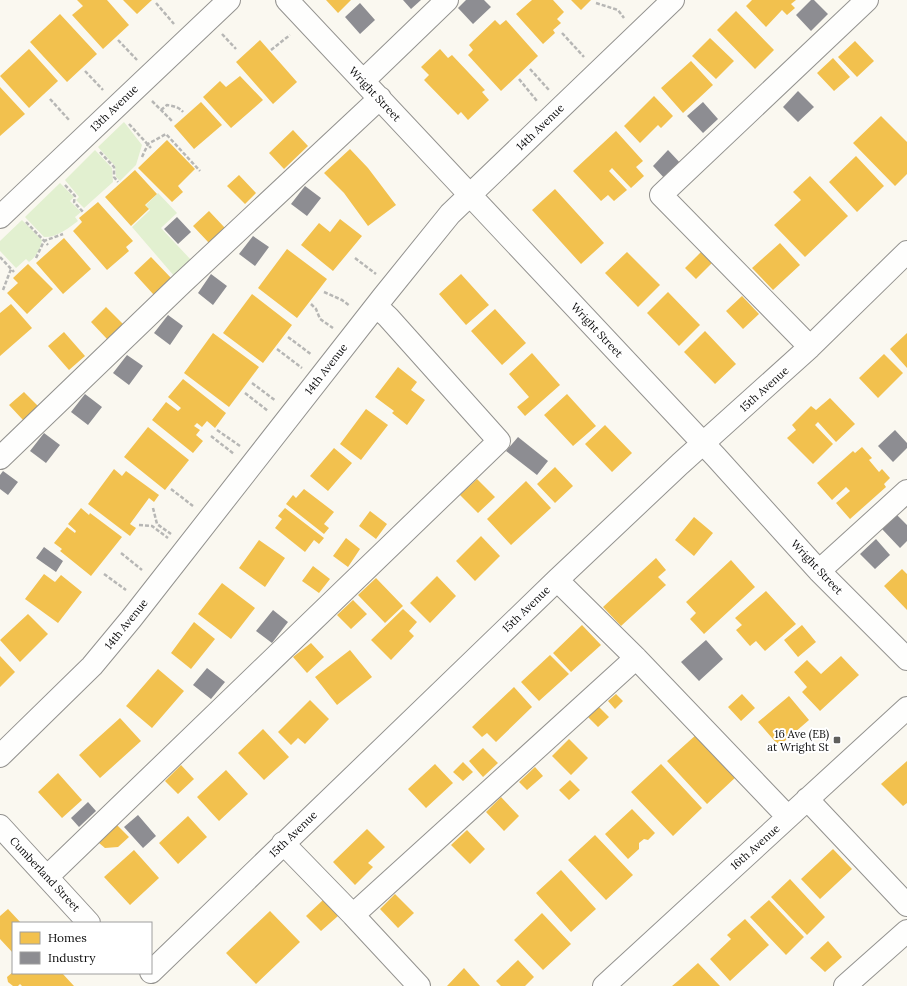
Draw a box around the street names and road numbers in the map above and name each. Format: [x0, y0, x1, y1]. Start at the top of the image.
street label: Wright Street [346, 64, 404, 125]
street label: 13th Avenue [87, 82, 141, 134]
street label: 14th Avenue [513, 101, 567, 153]
street label: Wright Street [568, 300, 626, 361]
street label: 14th Avenue [302, 341, 350, 397]
street label: 15th Avenue [737, 363, 791, 415]
street label: Wright Street [788, 537, 846, 598]
street label: 15th Avenue [499, 583, 553, 635]
street label: 14th Avenue [101, 596, 151, 652]
street label: 15th Avenue [266, 808, 320, 860]
street label: 16th Avenue [727, 821, 783, 873]
street label: Cumberland Street [7, 834, 84, 915]

